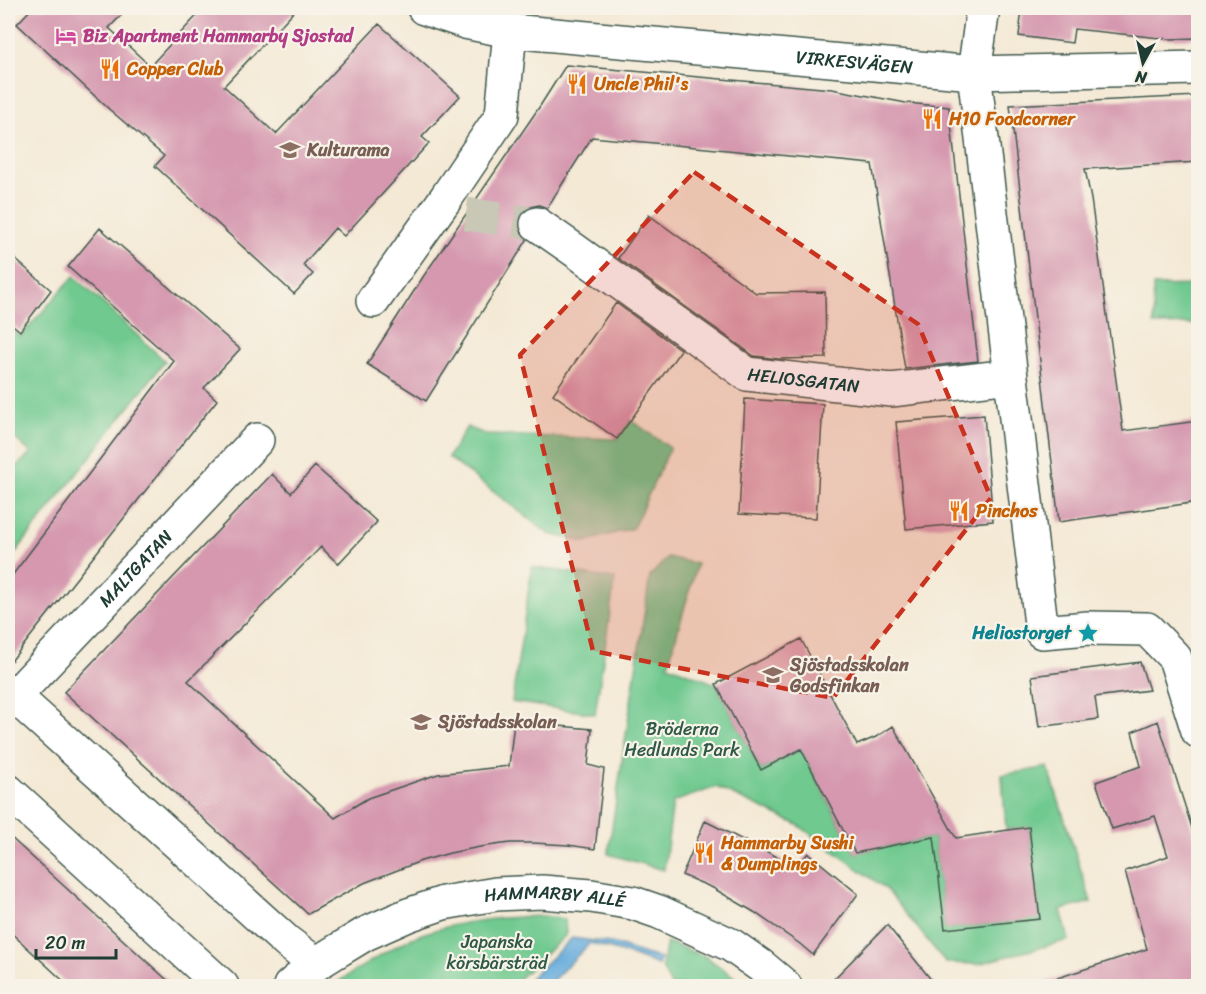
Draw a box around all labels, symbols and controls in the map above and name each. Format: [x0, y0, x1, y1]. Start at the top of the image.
place label: Biz Apartment Hammarby Sjostad [83, 20, 354, 52]
hotel icon: Biz Apartment Hammarby Sjostad [54, 24, 78, 48]
north arrow [1113, 33, 1173, 93]
street label: VIRKESVÄGEN [795, 41, 915, 83]
place label: Copper Club [126, 53, 224, 85]
restaurant icon: Copper Club [98, 57, 122, 81]
text: N [1133, 62, 1149, 93]
place label: Uncle Phil's [594, 68, 689, 100]
restaurant icon: Uncle Phil's [565, 72, 589, 96]
place label: H10 Foodcorner [948, 103, 1076, 135]
restaurant icon: H10 Foodcorner [920, 107, 944, 131]
place label: Kulturama [306, 134, 390, 166]
school or university icon: Kulturama [278, 138, 302, 162]
street label: HELIOSGATAN [746, 358, 862, 402]
place label: Pinchos [976, 495, 1038, 527]
restaurant icon: Pinchos [947, 499, 971, 523]
street label: MALTGATAN [91, 522, 181, 615]
place label: Heliostorget [971, 617, 1073, 649]
place icon: Heliostorget [1076, 621, 1100, 645]
place label: Sjöstadsskolan Godsfinkan [789, 649, 909, 702]
school or university icon: Sjöstadsskolan Godsfinkan [761, 663, 785, 687]
place label: Sjöstadsskolan [437, 706, 557, 738]
school or university icon: Sjöstadsskolan [409, 710, 433, 734]
park label: Bröderna Hedlunds Park [624, 713, 740, 766]
place label: Hammarby Sushi & Dumplings [720, 827, 855, 880]
restaurant icon: Hammarby Sushi & Dumplings [692, 841, 716, 865]
street label: HAMMARBY ALLÉ [481, 876, 629, 918]
scale bar [36, 922, 116, 960]
park label: Japanska körsbärsträd [447, 926, 549, 979]
text: 20 m [45, 927, 85, 959]

